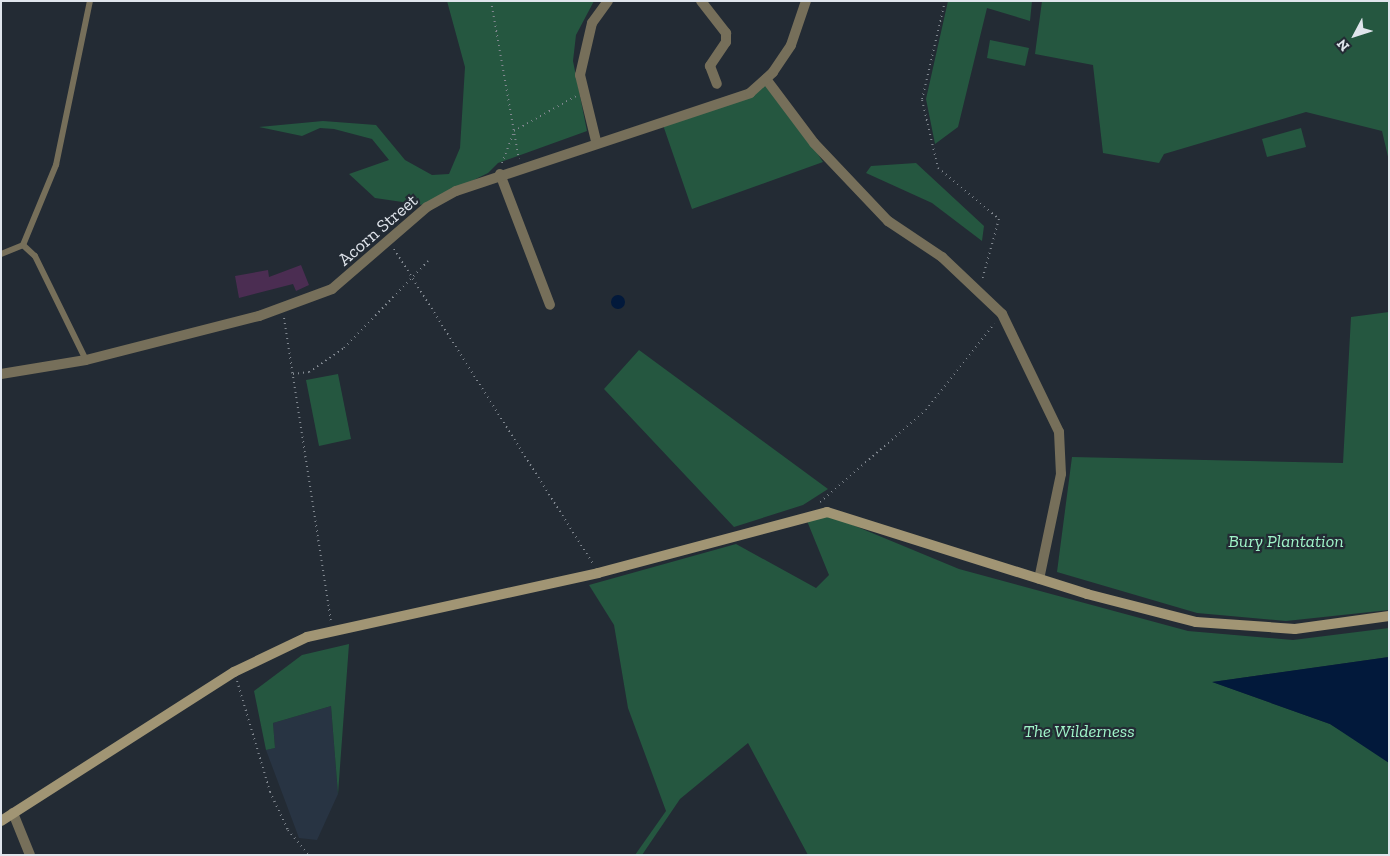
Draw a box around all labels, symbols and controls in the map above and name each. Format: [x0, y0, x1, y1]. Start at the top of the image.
north arrow [1330, 10, 1380, 60]
text: N [1333, 35, 1353, 55]
street label: Acorn Street [334, 190, 422, 270]
park label: Bury Plantation [1228, 530, 1344, 552]
park label: The Wilderness [1023, 720, 1135, 742]

